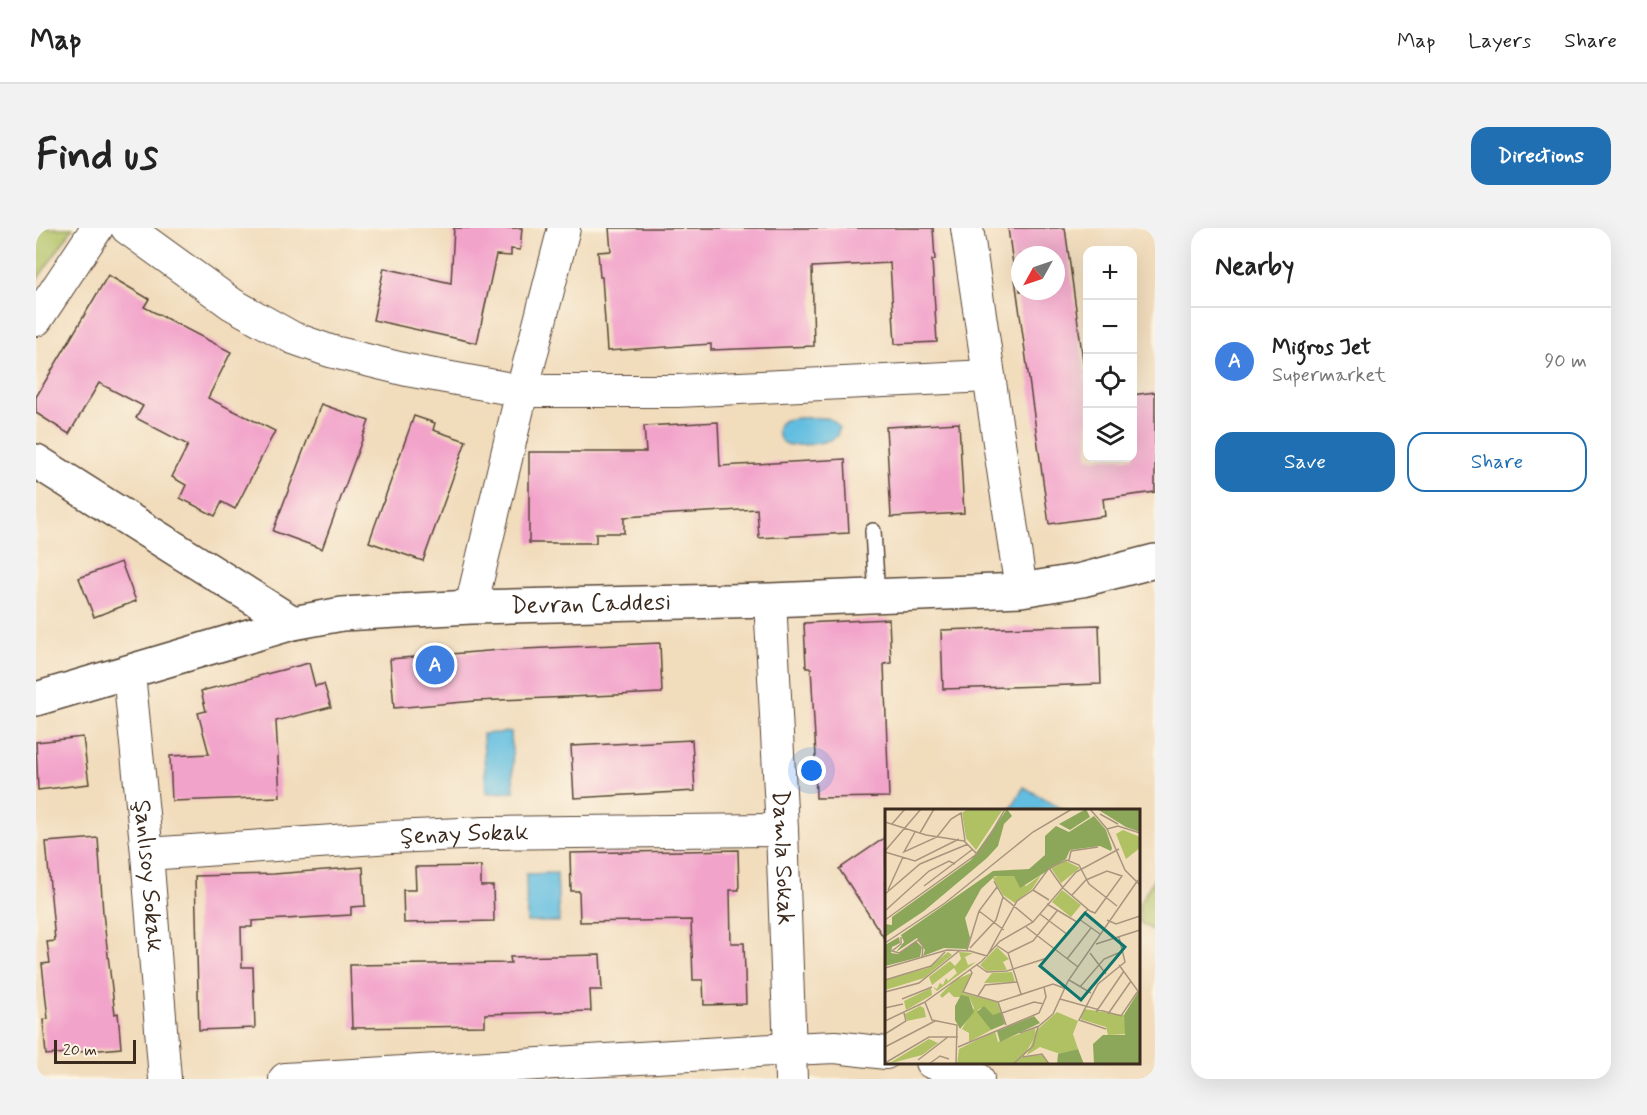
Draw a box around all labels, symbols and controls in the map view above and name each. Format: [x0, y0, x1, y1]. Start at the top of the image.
text: Map [30, 23, 81, 60]
text: Map [1397, 27, 1435, 55]
text: Layers [1468, 27, 1531, 55]
text: Share [1564, 27, 1617, 55]
button: Directions [1471, 127, 1611, 185]
text: Find us [36, 129, 158, 184]
north arrow [1011, 246, 1065, 300]
map controls [1083, 246, 1137, 462]
button: + [1083, 246, 1137, 300]
text: Nearby [1215, 250, 1294, 284]
button: − [1083, 300, 1137, 354]
text: Migros Jet [1272, 334, 1371, 362]
text: A [1228, 348, 1241, 375]
text: 90 m [1544, 348, 1587, 375]
button: locate [1083, 354, 1137, 408]
text: Supermarket [1272, 362, 1386, 389]
button: layers [1083, 408, 1137, 462]
button: Save [1215, 432, 1395, 492]
button: Share [1407, 432, 1587, 492]
street label: Devran Caddesi [511, 587, 671, 622]
pin: A [416, 642, 454, 688]
your location [797, 756, 826, 785]
street label: Damla Sokak [764, 789, 801, 926]
street label: Şanlısoy Sokak [126, 798, 170, 954]
inset map [885, 809, 1140, 1064]
street label: Şenay Sokak [399, 817, 529, 852]
scale bar [54, 1037, 136, 1064]
text: 20 m [63, 1040, 97, 1061]

